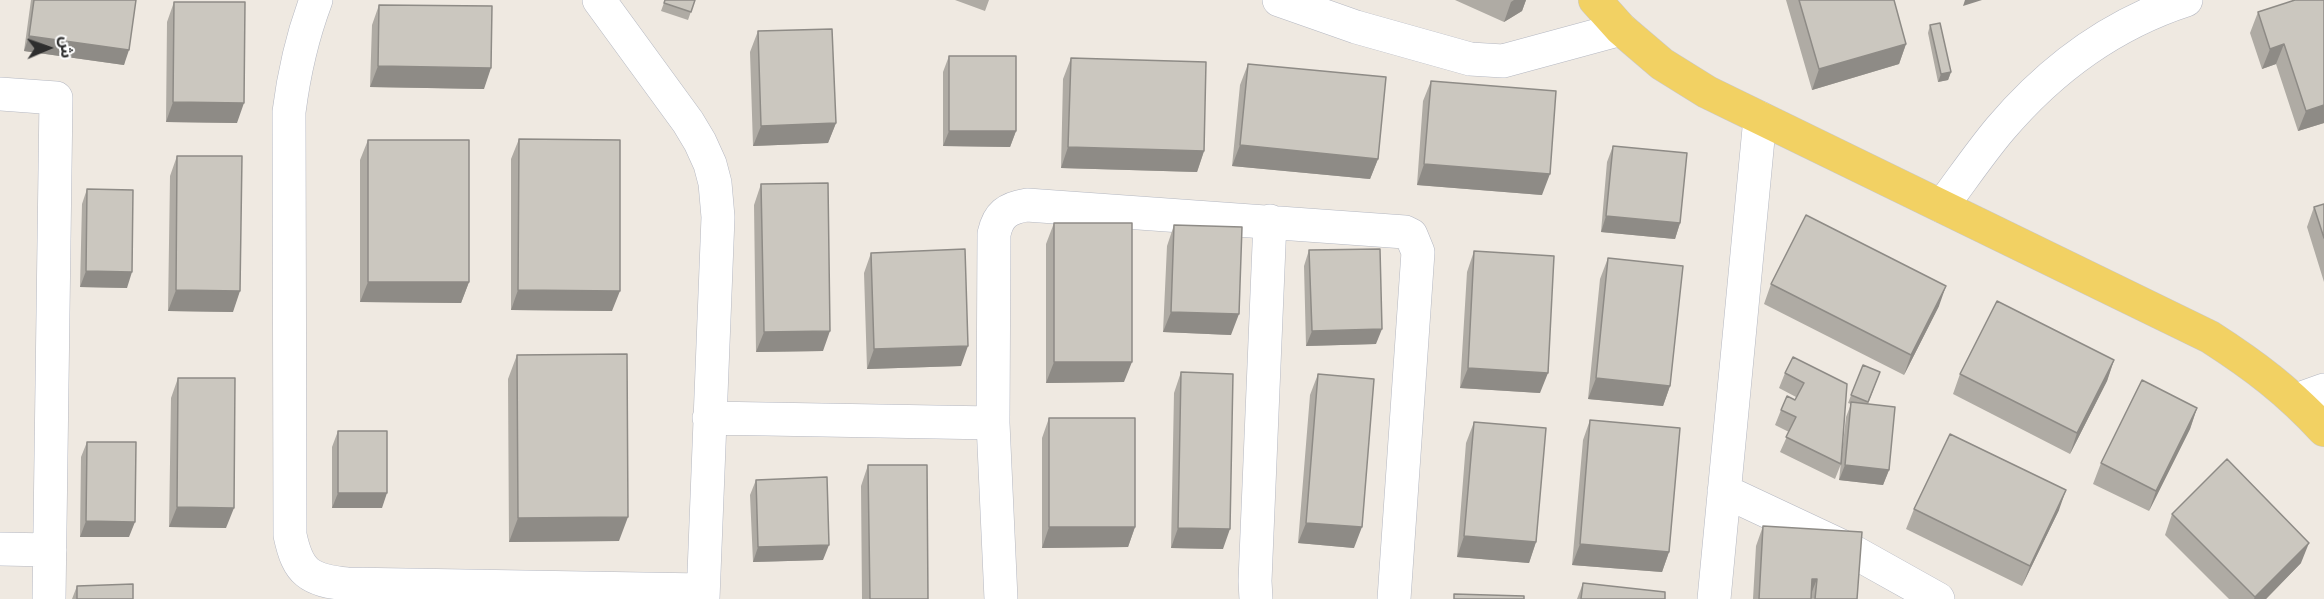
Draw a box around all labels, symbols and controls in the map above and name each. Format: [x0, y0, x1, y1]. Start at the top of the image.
north arrow [18, 18, 78, 78]
text: ش [55, 36, 77, 59]

